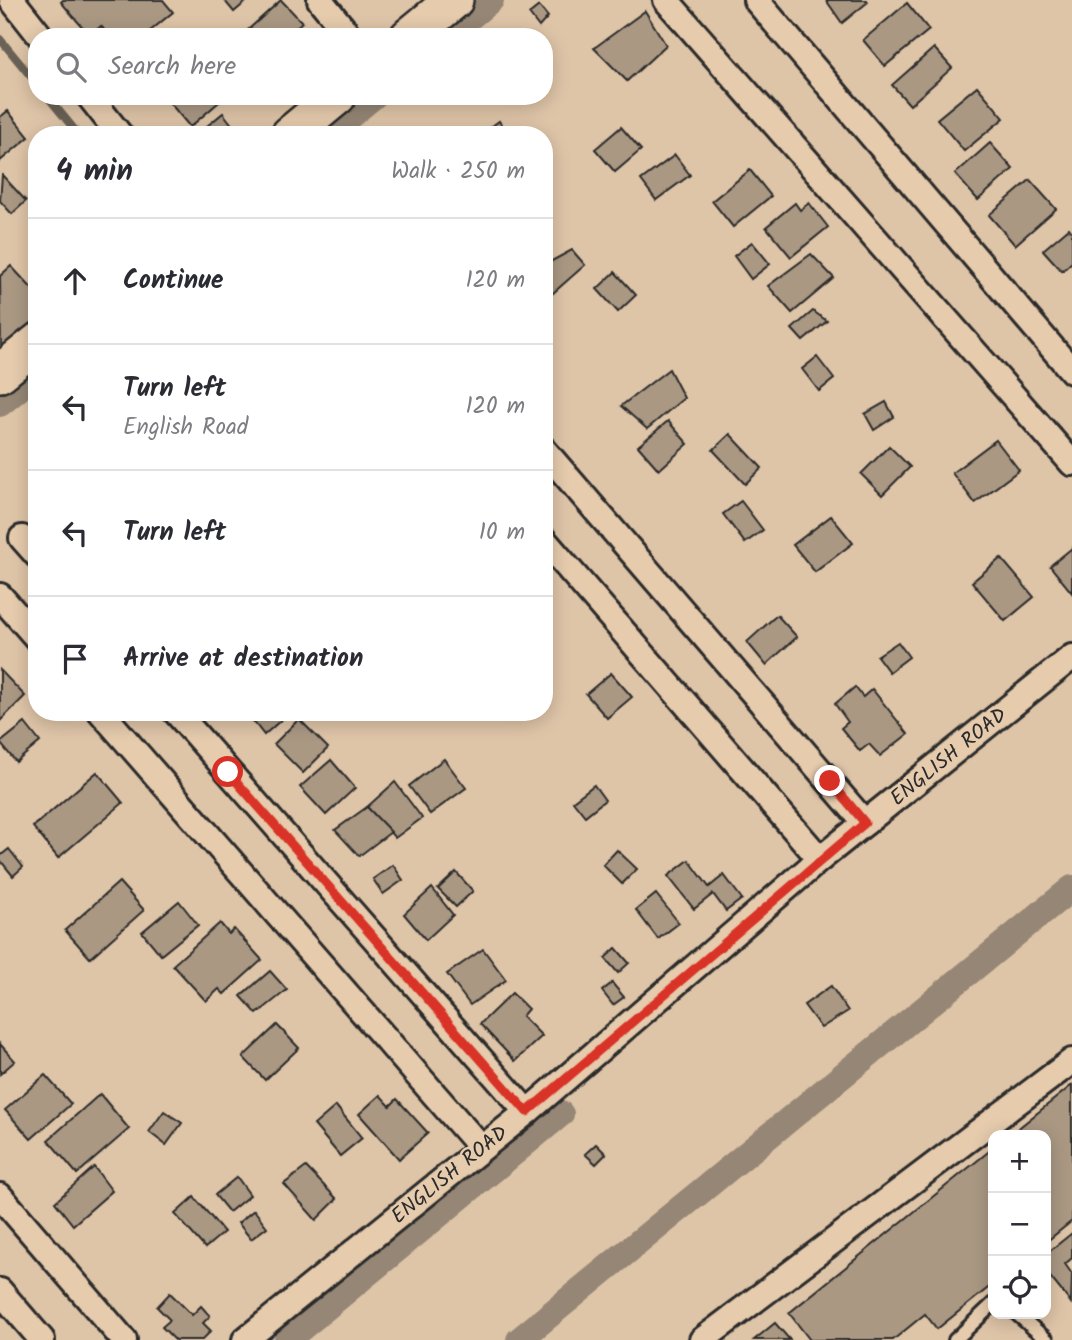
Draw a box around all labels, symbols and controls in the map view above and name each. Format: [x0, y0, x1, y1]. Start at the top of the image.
search box [28, 28, 553, 105]
text: Search here [108, 46, 236, 88]
icon: search [52, 48, 90, 86]
text: 4 min [56, 148, 133, 196]
text: Walk · 250 m [391, 154, 525, 190]
text: Continue [123, 260, 224, 302]
icon: ahead [56, 262, 94, 300]
text: 120 m [465, 263, 525, 299]
text: Turn left [123, 368, 226, 410]
icon: left [56, 388, 94, 426]
text: 120 m [465, 389, 525, 425]
text: English Road [123, 410, 248, 446]
text: Turn left [123, 512, 226, 554]
icon: left [56, 514, 94, 552]
text: 10 m [479, 515, 525, 551]
text: Arrive at destination [123, 638, 363, 680]
icon: arrive [56, 640, 94, 678]
street label: ENGLISH ROAD [883, 700, 1015, 815]
route start [212, 756, 243, 787]
route end [814, 765, 845, 796]
street label: ENGLISH ROAD [384, 1118, 516, 1233]
map controls [988, 1130, 1051, 1319]
button: + [988, 1130, 1051, 1193]
button: − [988, 1193, 1051, 1256]
button: locate [988, 1256, 1051, 1319]

